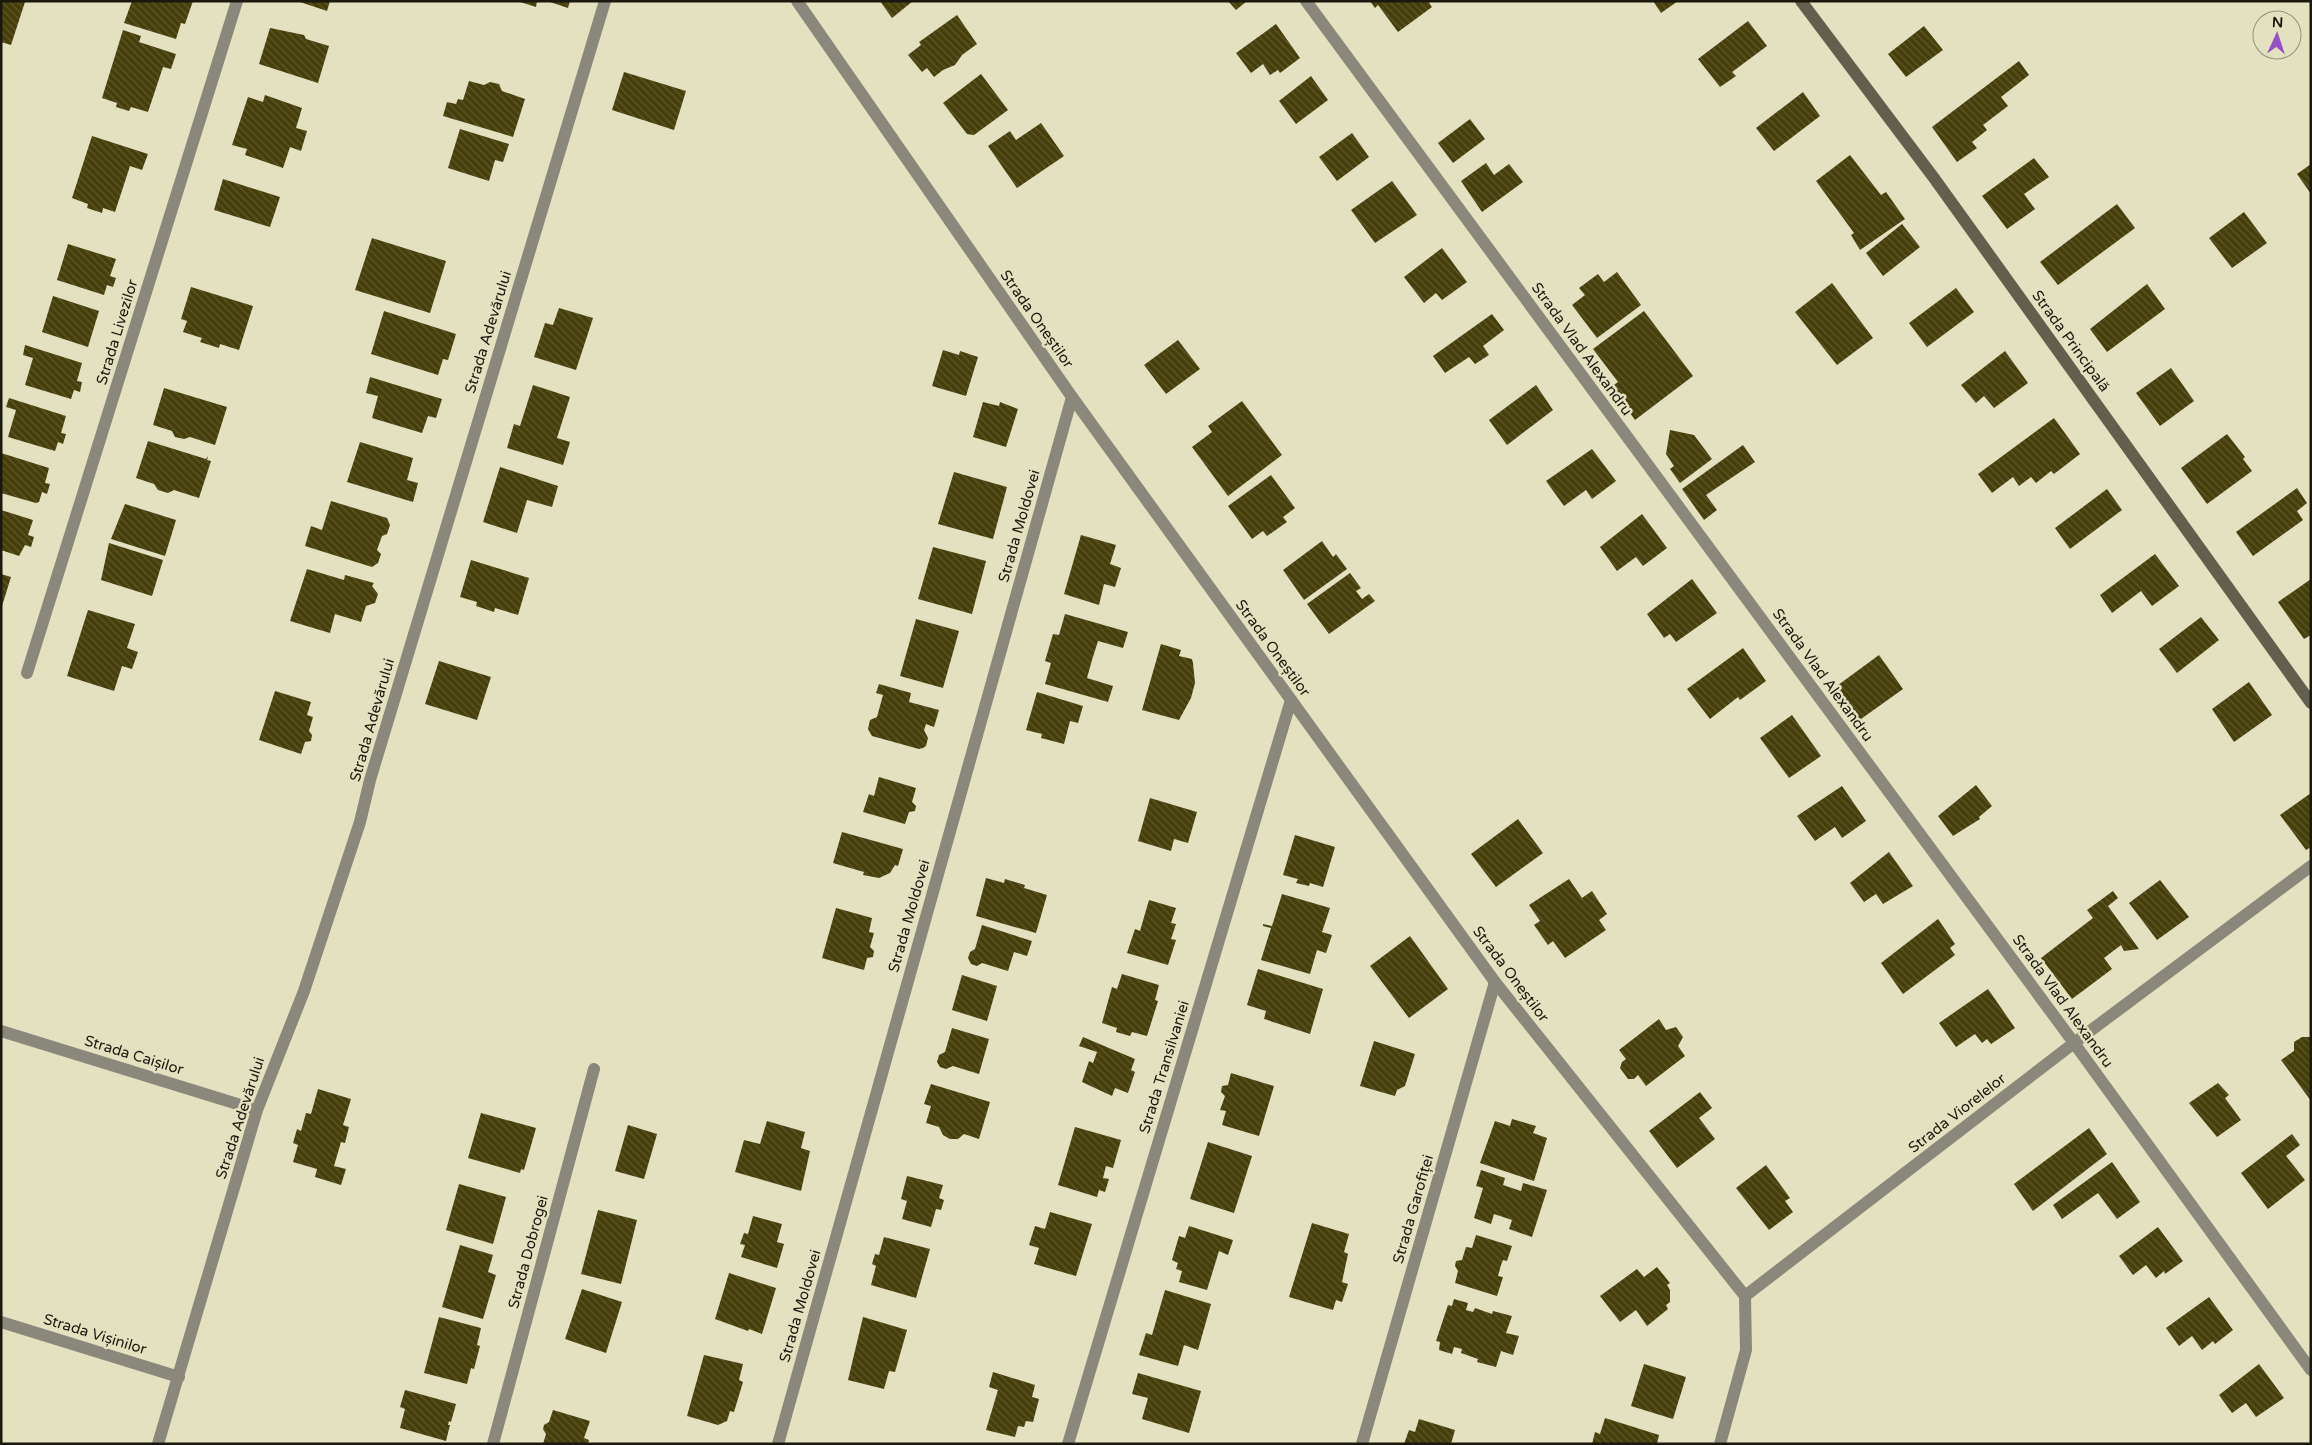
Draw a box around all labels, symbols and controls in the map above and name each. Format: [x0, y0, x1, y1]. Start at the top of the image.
north arrow [2252, 10, 2302, 60]
text: N [2272, 14, 2284, 31]
street label: Strada Oneștilor [997, 267, 1078, 372]
street label: Strada Adevărului [461, 269, 515, 395]
street label: Strada Livezilor [92, 277, 142, 387]
street label: Strada Vlad Alexandru [1528, 279, 1636, 419]
street label: Strada Principală [2028, 287, 2114, 395]
street label: Strada Moldovei [994, 468, 1044, 584]
street label: Strada Oneștilor [1232, 596, 1314, 700]
street label: Strada Vlad Alexandru [1769, 605, 1877, 745]
street label: Strada Adevărului [346, 656, 398, 784]
street label: Strada Moldovei [884, 858, 934, 974]
street label: Strada Oneștilor [1469, 922, 1553, 1026]
street label: Strada Vlad Alexandru [2009, 931, 2117, 1071]
street label: Strada Transilvaniei [1135, 998, 1193, 1136]
street label: Strada Caișilor [82, 1031, 186, 1079]
street label: Strada Adevărului [212, 1055, 268, 1181]
street label: Strada Viorelelor [1905, 1069, 2009, 1157]
street label: Strada Garofiței [1389, 1153, 1437, 1265]
street label: Strada Dobrogei [504, 1193, 552, 1311]
street label: Strada Moldovei [775, 1248, 825, 1364]
street label: Strada Vișinilor [41, 1310, 149, 1358]

